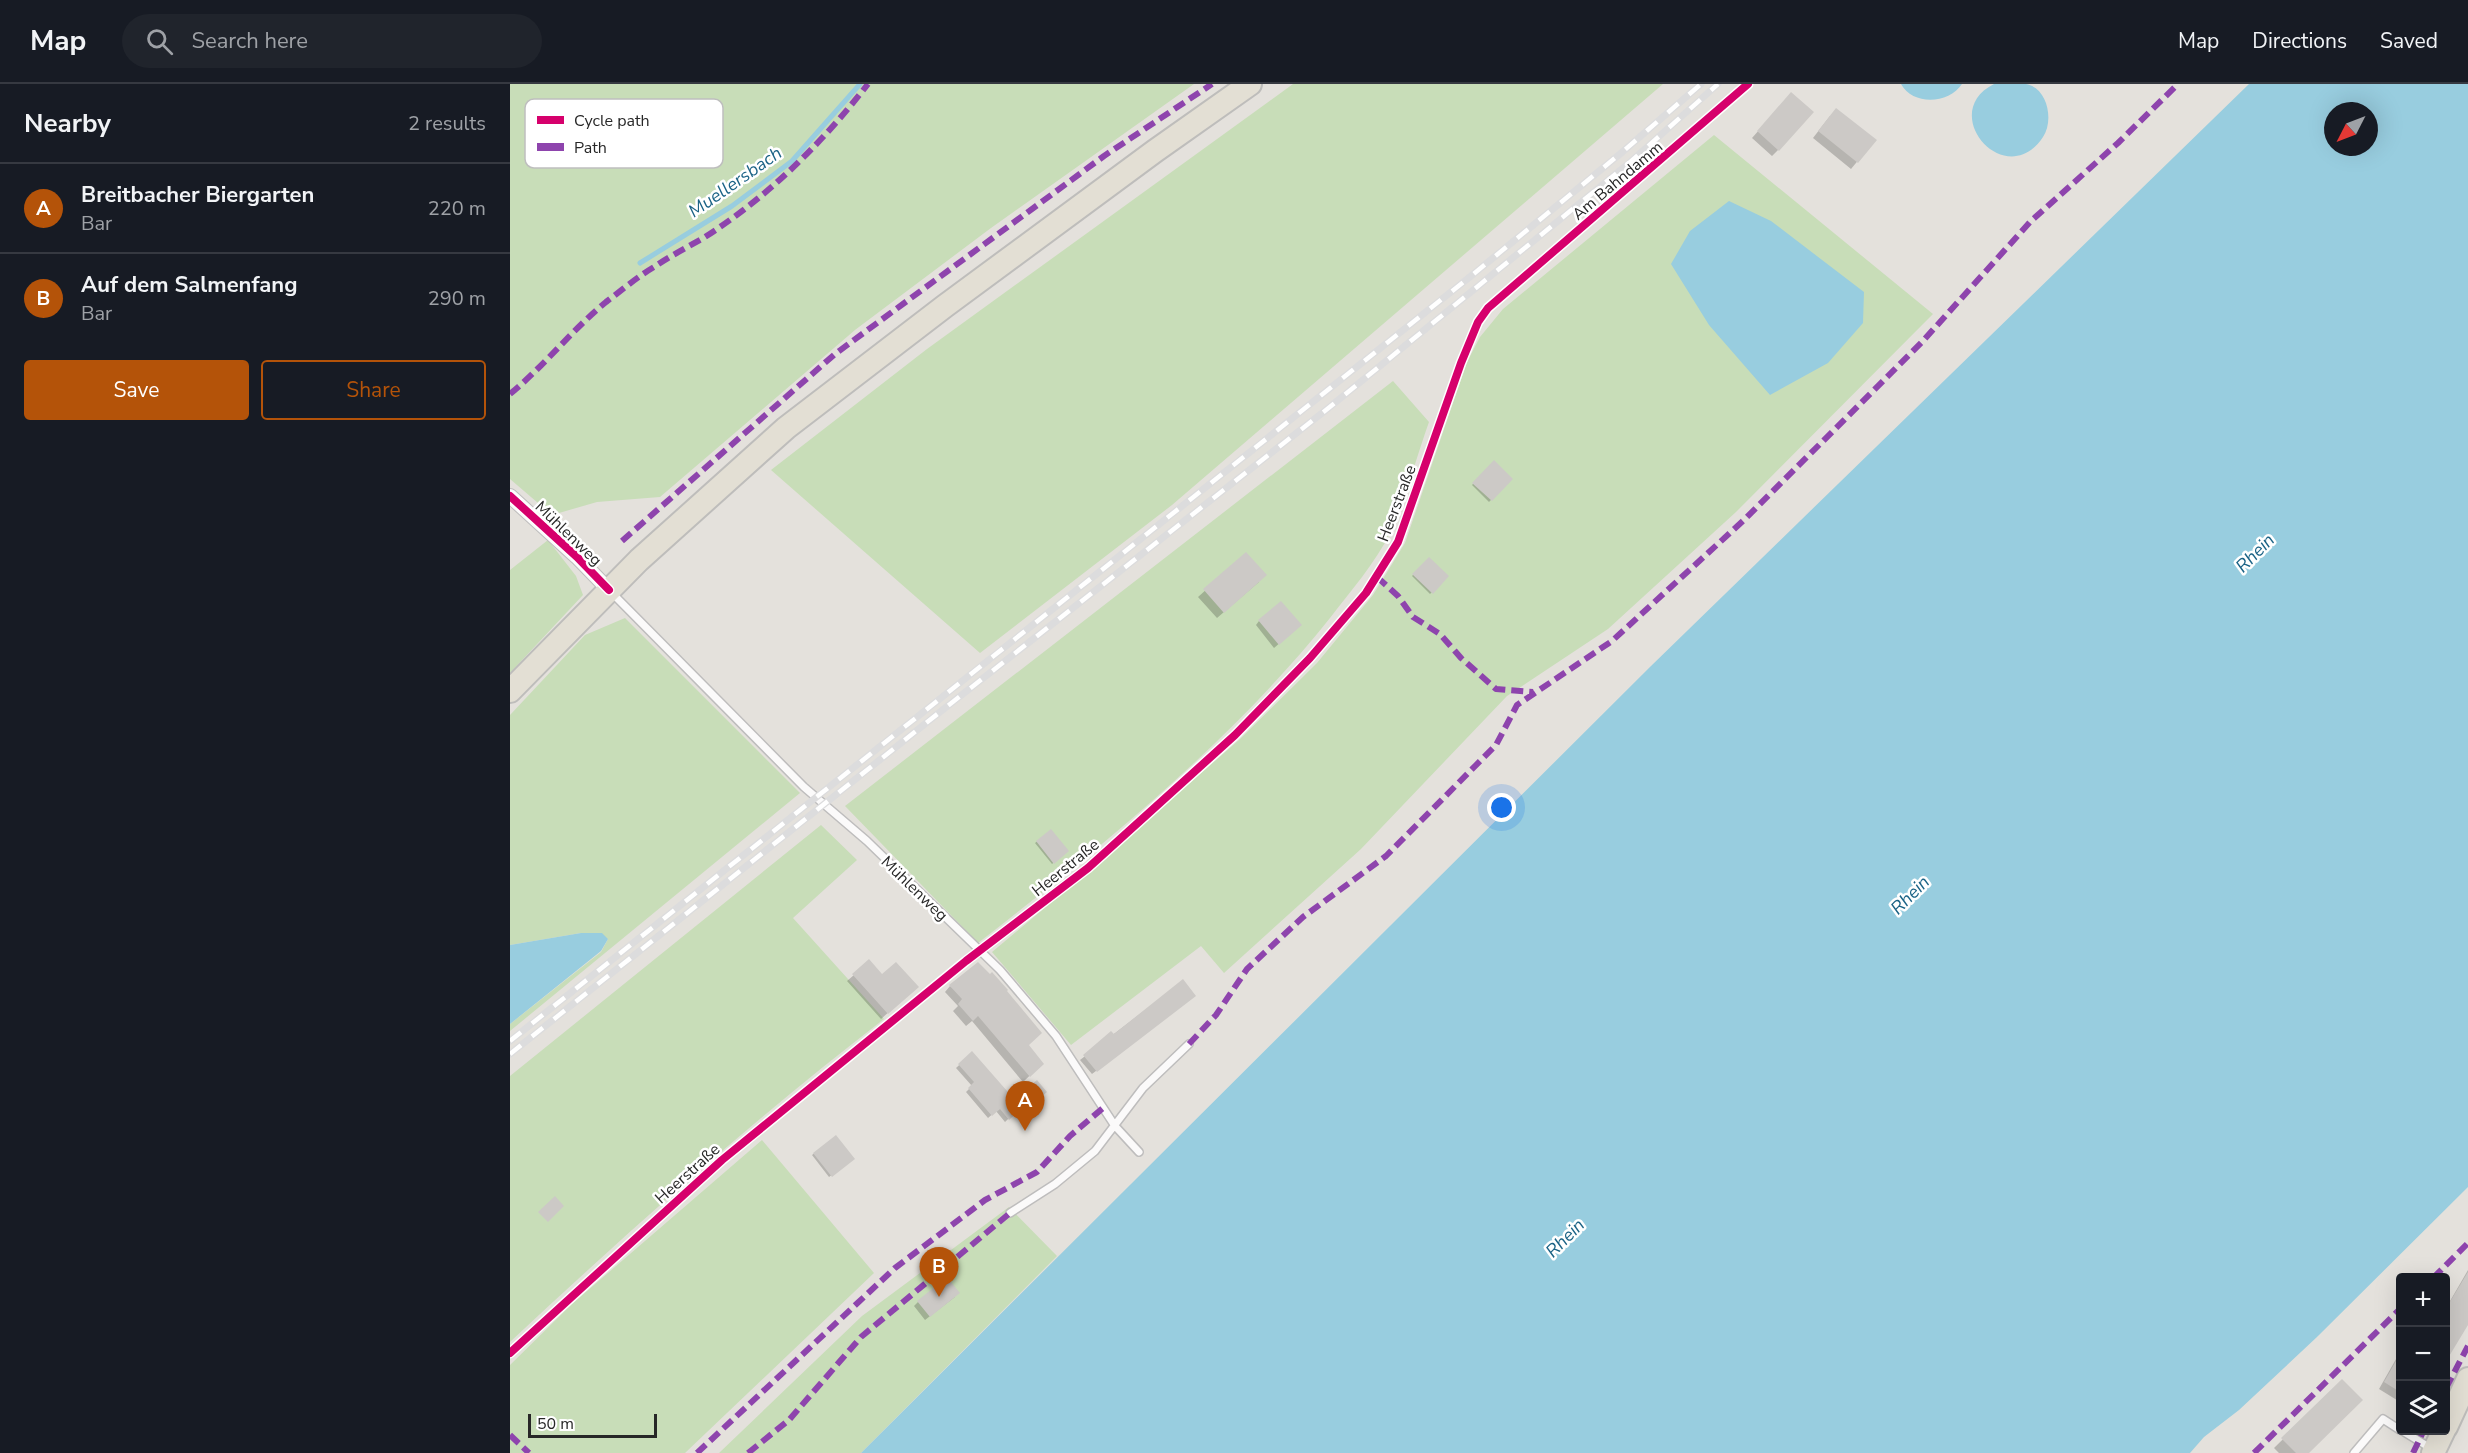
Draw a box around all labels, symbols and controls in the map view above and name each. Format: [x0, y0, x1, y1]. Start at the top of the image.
search box [122, 14, 542, 68]
text: Map [30, 22, 86, 60]
icon: search [143, 25, 176, 58]
text: Search here [191, 26, 308, 56]
text: Map [2178, 27, 2219, 55]
text: Directions [2252, 27, 2347, 55]
text: Saved [2380, 27, 2438, 55]
legend [525, 99, 723, 168]
north arrow [2324, 102, 2378, 156]
text: Nearby [24, 106, 111, 141]
text: 2 results [408, 110, 486, 137]
text: Cycle path [574, 110, 650, 132]
street label: Am Bahndamm [1568, 136, 1668, 225]
text: Path [574, 137, 607, 159]
water label: Muellersbach [684, 141, 786, 223]
text: Breitbacher Biergarten [81, 180, 314, 210]
text: A [36, 195, 51, 222]
text: 220 m [428, 195, 486, 222]
text: Bar [81, 210, 112, 237]
text: Auf dem Salmenfang [81, 270, 298, 300]
text: B [37, 285, 50, 312]
text: 290 m [428, 285, 486, 312]
text: Bar [81, 300, 112, 327]
button: Save [24, 360, 249, 420]
button: Share [261, 360, 486, 420]
street label: Heerstraße [1372, 462, 1422, 545]
street label: Mühlenweg [530, 496, 607, 571]
water label: Rhein [2230, 528, 2280, 578]
your location [1487, 793, 1516, 822]
street label: Heerstraße [1027, 834, 1104, 902]
street label: Mühlenweg [876, 851, 953, 926]
water label: Rhein [1885, 870, 1935, 920]
pin: A [1006, 1082, 1044, 1131]
street label: Heerstraße [650, 1139, 725, 1209]
water label: Rhein [1540, 1213, 1590, 1263]
pin: B [920, 1248, 958, 1297]
map controls [2396, 1273, 2450, 1435]
button: + [2396, 1273, 2450, 1327]
button: − [2396, 1327, 2450, 1381]
button: layers [2396, 1381, 2450, 1435]
scale bar [528, 1411, 657, 1438]
text: 50 m [537, 1413, 574, 1435]

